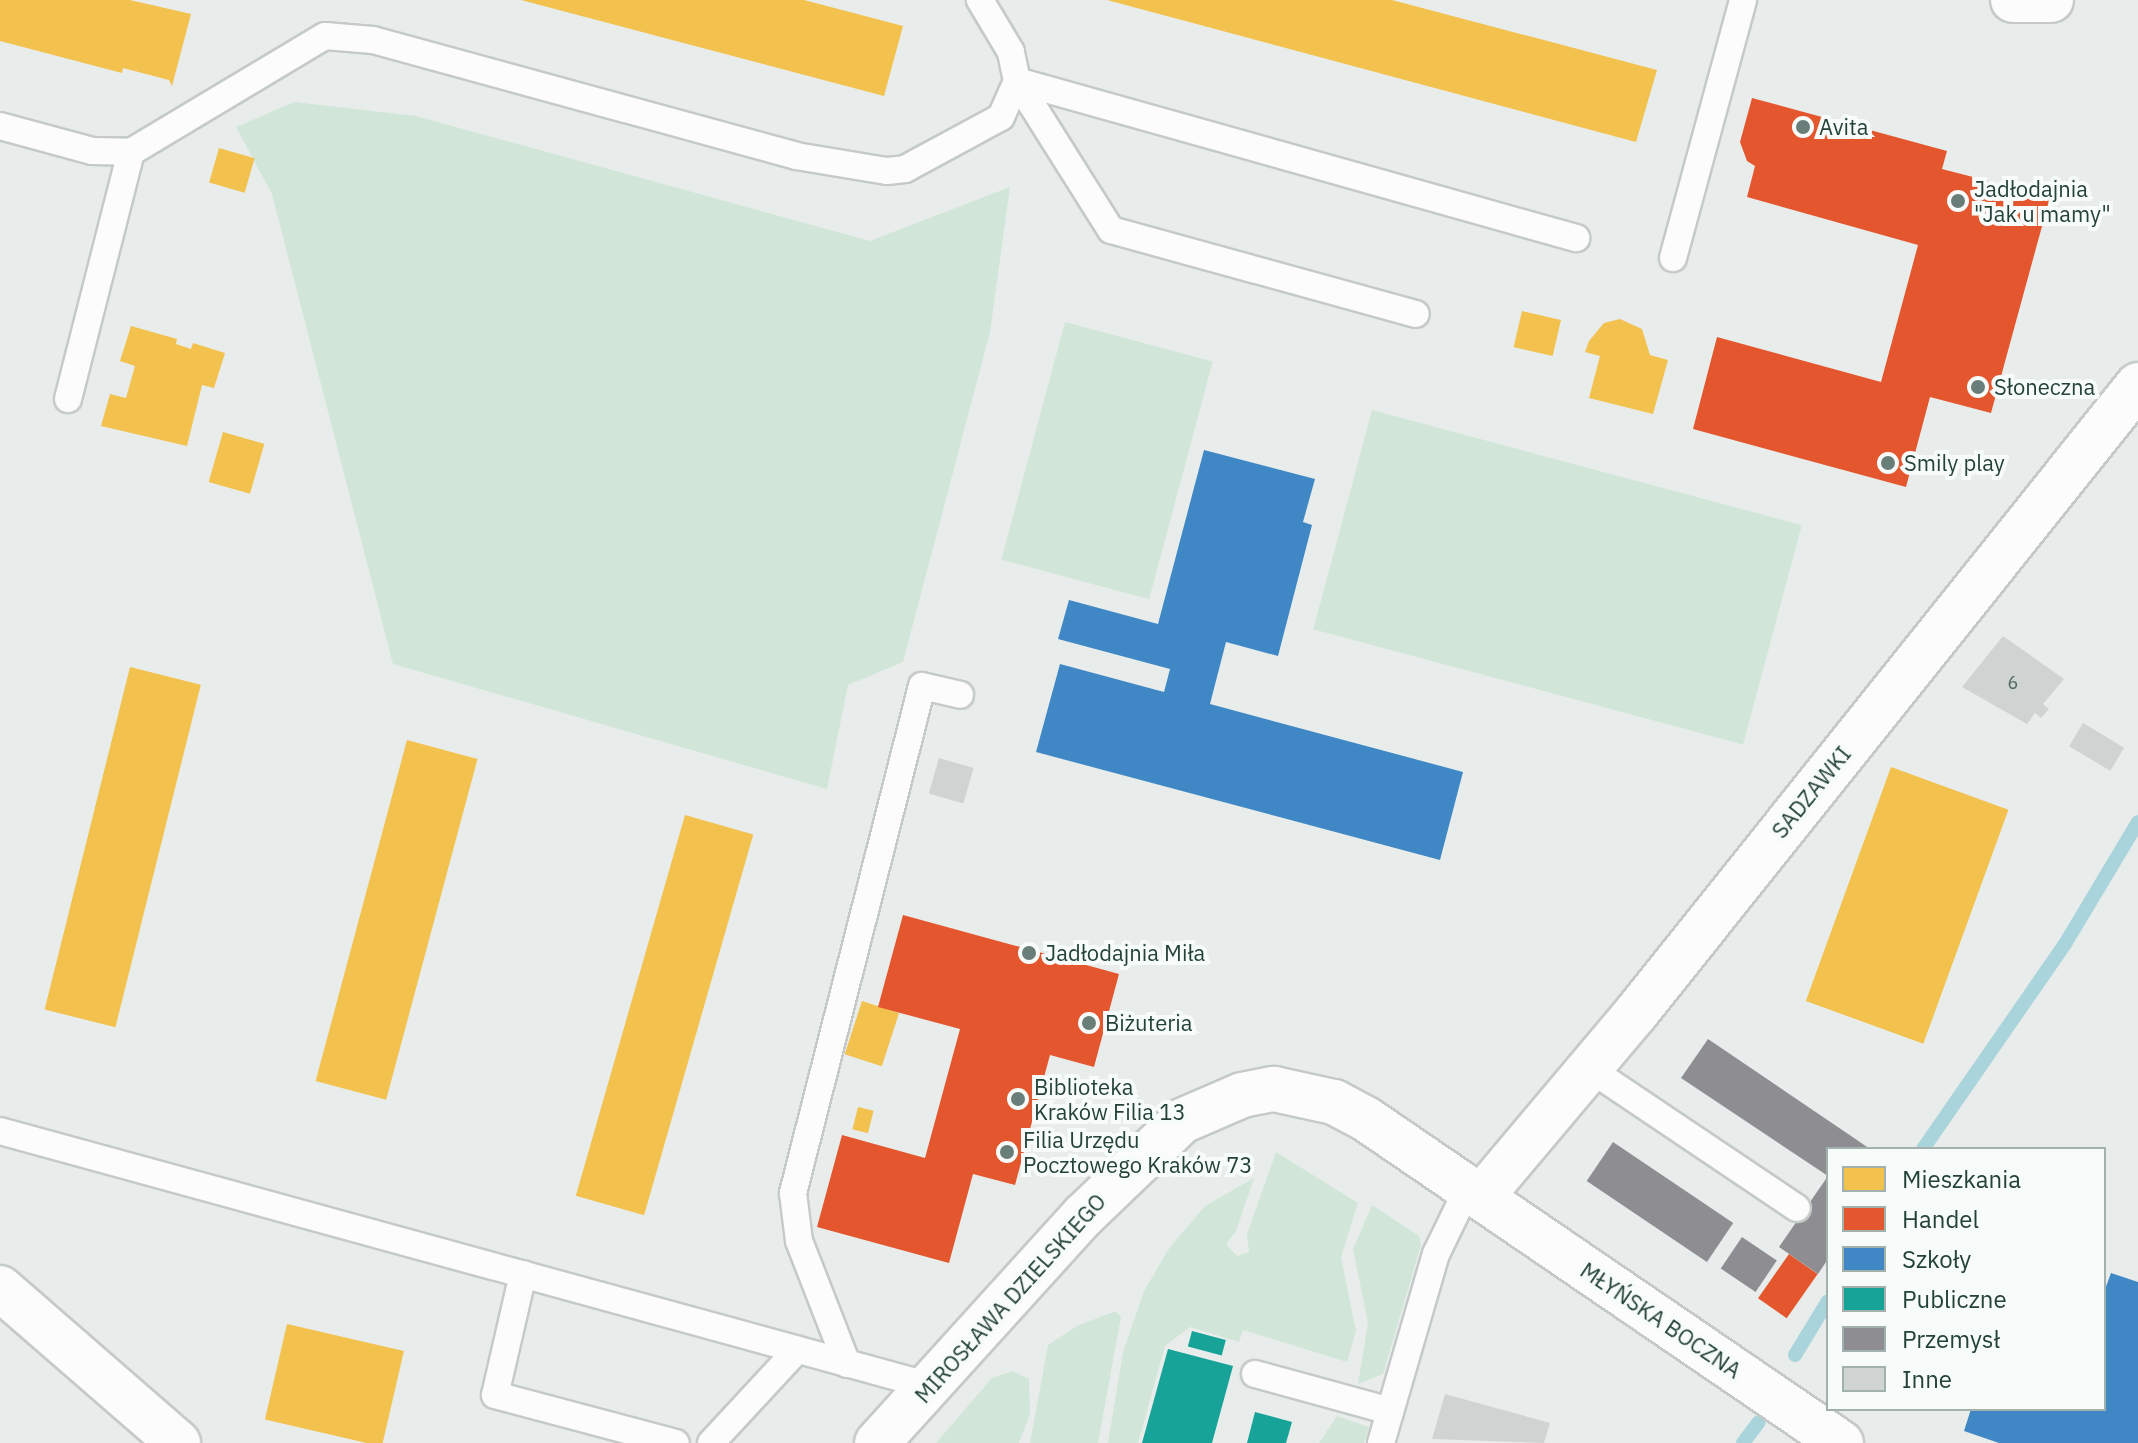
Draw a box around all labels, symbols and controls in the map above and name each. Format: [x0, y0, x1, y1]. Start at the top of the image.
place label: Avita [1819, 114, 1868, 140]
marker: Avita [1794, 118, 1812, 136]
place label: Jadłodajnia "Jak u mamy" [1974, 175, 2111, 226]
marker: Jadłodajnia "Jak u mamy" [1949, 192, 1967, 210]
place label: Słoneczna [1994, 374, 2095, 400]
marker: Słoneczna [1969, 378, 1987, 396]
place label: Smily play [1904, 450, 2005, 476]
marker: Smily play [1879, 454, 1897, 472]
house number: 6 [2008, 672, 2018, 694]
street label: SADZAWKI [1766, 741, 1856, 843]
place label: Jadłodajnia Miła [1045, 940, 1205, 966]
marker: Jadłodajnia Miła [1020, 944, 1038, 962]
place label: Biżuteria [1105, 1010, 1193, 1036]
marker: Biżuteria [1080, 1014, 1098, 1032]
place label: Biblioteka Kraków Filia 13 [1034, 1073, 1186, 1124]
marker: Biblioteka Kraków Filia 13 [1009, 1090, 1027, 1108]
place label: Filia Urzędu Pocztowego Kraków 73 [1023, 1126, 1253, 1178]
marker: Filia Urzędu Pocztowego Kraków 73 [998, 1143, 1016, 1161]
legend [1826, 1147, 2106, 1411]
text: Mieszkania [1902, 1163, 2021, 1195]
street label: MIROSŁAWA DZIELSKIEGO [909, 1188, 1111, 1408]
text: Handel [1902, 1203, 1979, 1235]
text: Szkoły [1902, 1243, 1971, 1275]
street label: MŁYŃSKA BOCZNA [1576, 1256, 1746, 1384]
text: Publiczne [1902, 1283, 2007, 1315]
text: Przemysł [1902, 1323, 2000, 1355]
text: Inne [1902, 1363, 1952, 1395]

